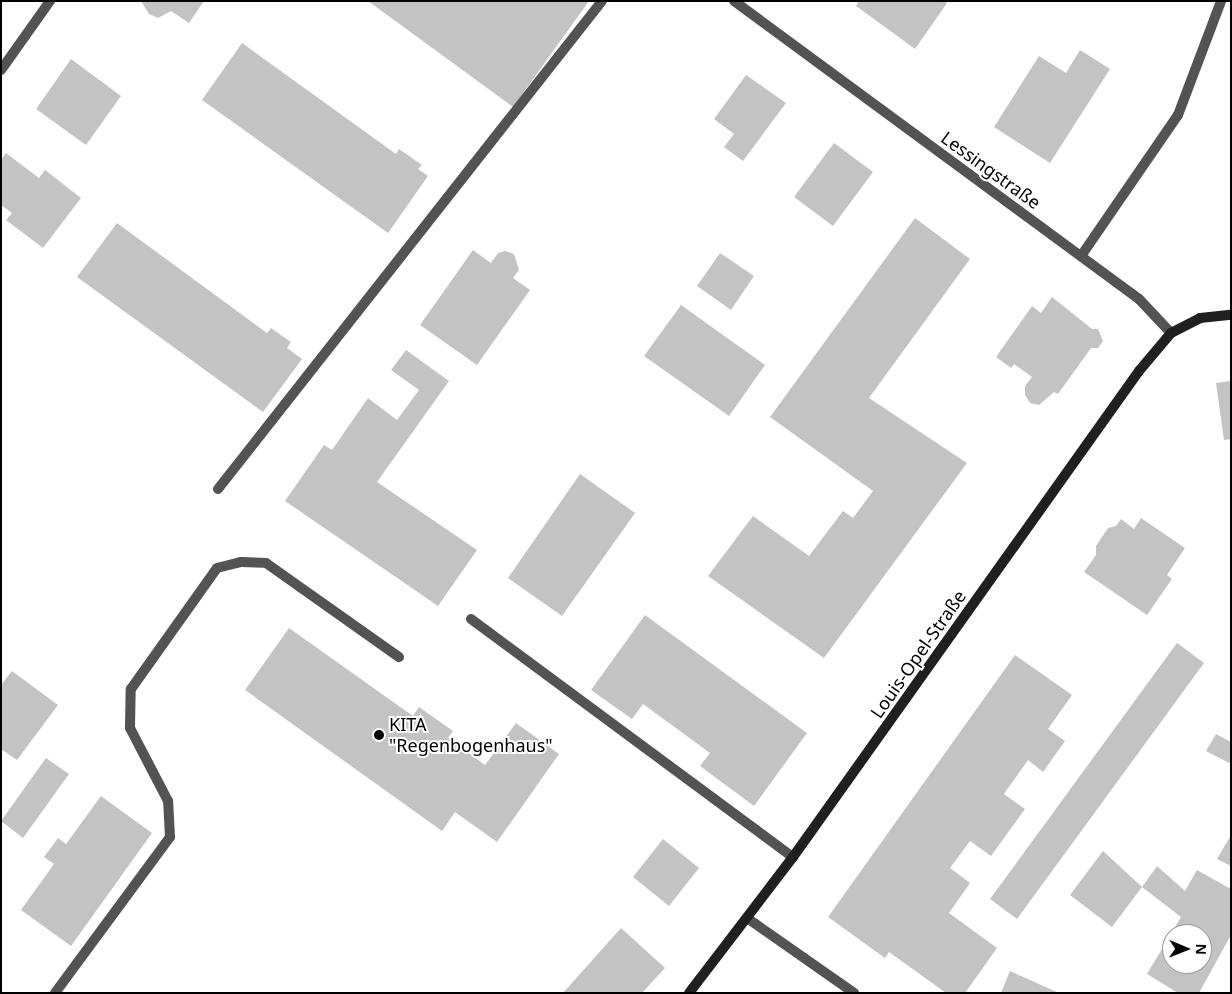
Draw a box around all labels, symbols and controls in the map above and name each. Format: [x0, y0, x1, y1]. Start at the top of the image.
street label: Lessingstraße [937, 127, 1045, 213]
street label: Louis-Opel-Straße [866, 586, 970, 722]
place label: KITA "Regenbogenhaus" [389, 714, 553, 756]
marker: KITA "Regenbogenhaus" [373, 729, 385, 741]
north arrow [1162, 924, 1212, 974]
text: N [1192, 943, 1211, 955]

